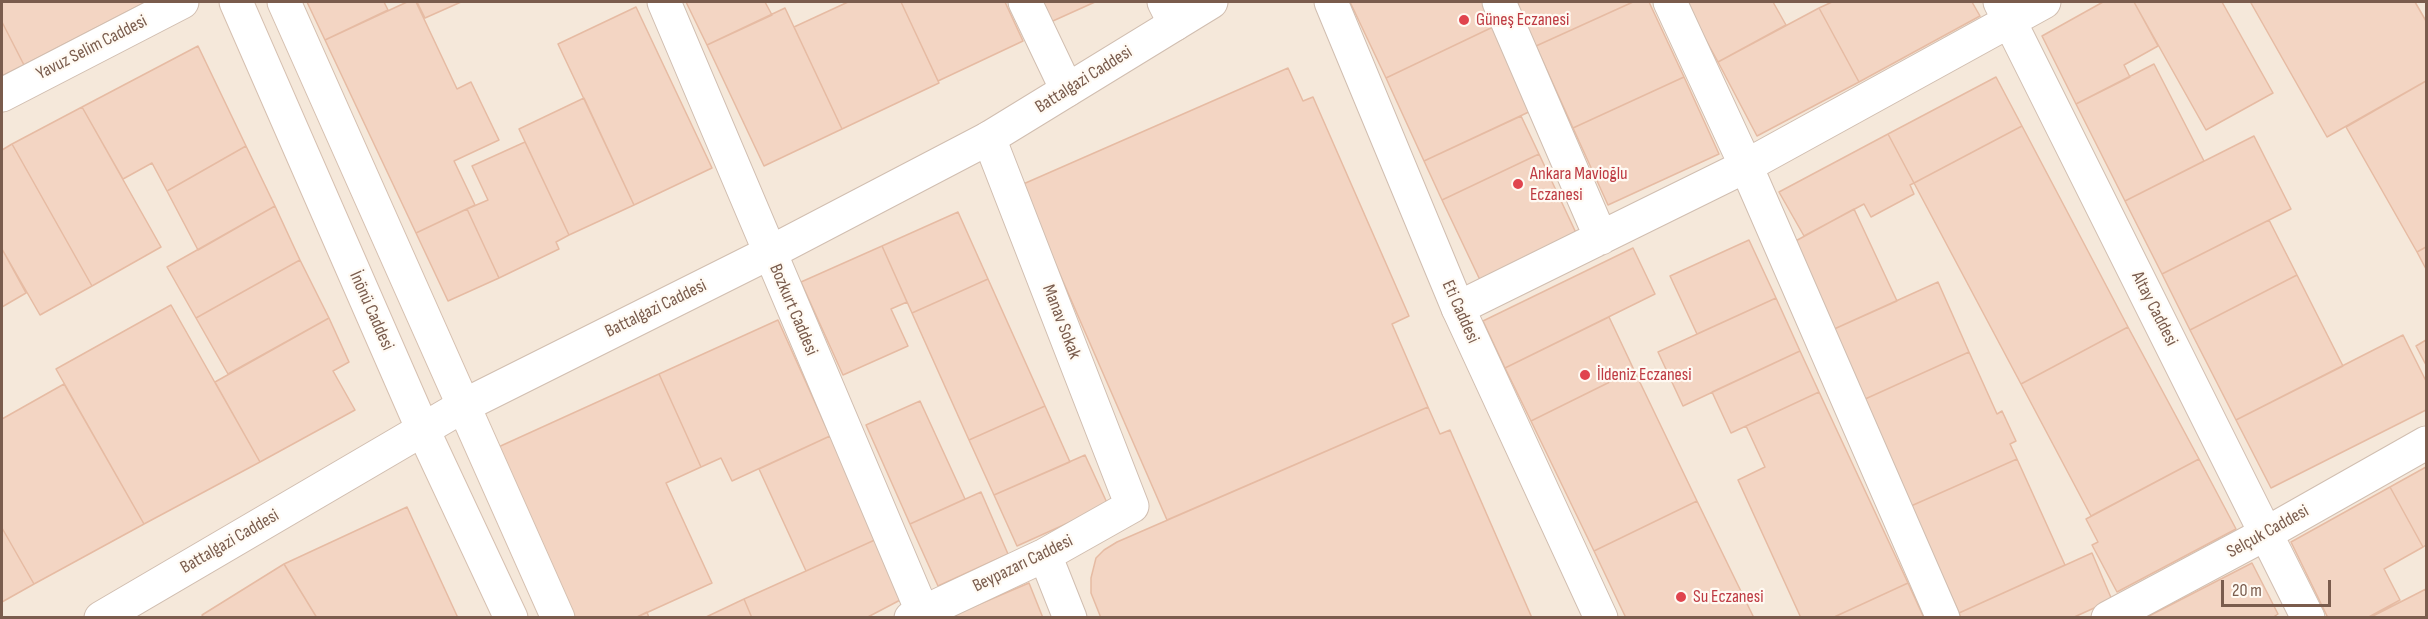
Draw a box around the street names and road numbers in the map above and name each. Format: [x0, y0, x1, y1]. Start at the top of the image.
street label: Yavuz Selim Caddesi [33, 11, 151, 85]
street label: Battalgazi Caddesi [1032, 42, 1136, 118]
street label: Bozkurt Caddesi [764, 261, 822, 359]
street label: İnönü Caddesi [344, 268, 398, 354]
street label: Altay Caddesi [2126, 268, 2182, 350]
street label: Battalgazi Caddesi [602, 275, 710, 343]
street label: Eti Caddesi [1437, 277, 1483, 347]
street label: Manav Sokak [1037, 282, 1085, 362]
street label: Selçuk Caddesi [2223, 501, 2313, 563]
street label: Battalgazi Caddesi [177, 505, 283, 579]
street label: Beypazarı Caddesi [969, 530, 1077, 598]

